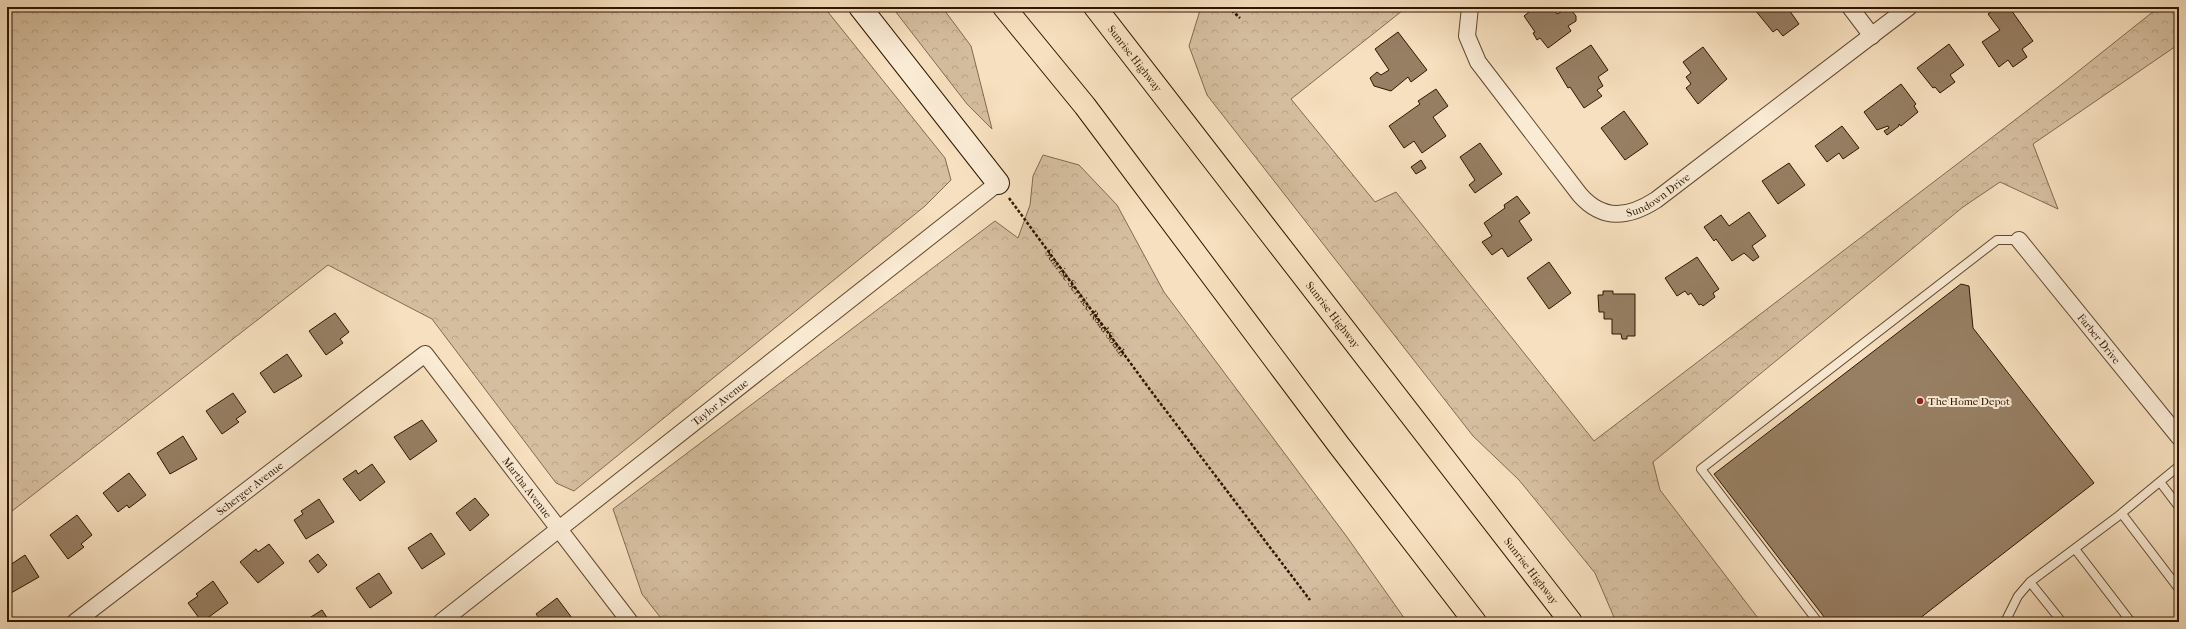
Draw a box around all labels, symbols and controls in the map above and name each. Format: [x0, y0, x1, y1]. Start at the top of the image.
street label: Sunrise Highway [1105, 23, 1165, 95]
street label: Sundown Drive [1625, 170, 1693, 219]
street label: Sunrise Service Road South [1042, 247, 1130, 359]
street label: Sunrise Highway [1303, 279, 1364, 351]
street label: Farber Drive [2075, 311, 2124, 367]
street label: Taylor Avenue [689, 376, 751, 428]
place label: The Home Depot [1928, 395, 2010, 408]
marker: The Home Depot [1915, 396, 1925, 406]
street label: Martha Avenue [500, 455, 555, 521]
street label: Scherger Avenue [214, 458, 286, 518]
street label: Sunrise Highway [1502, 535, 1562, 608]

